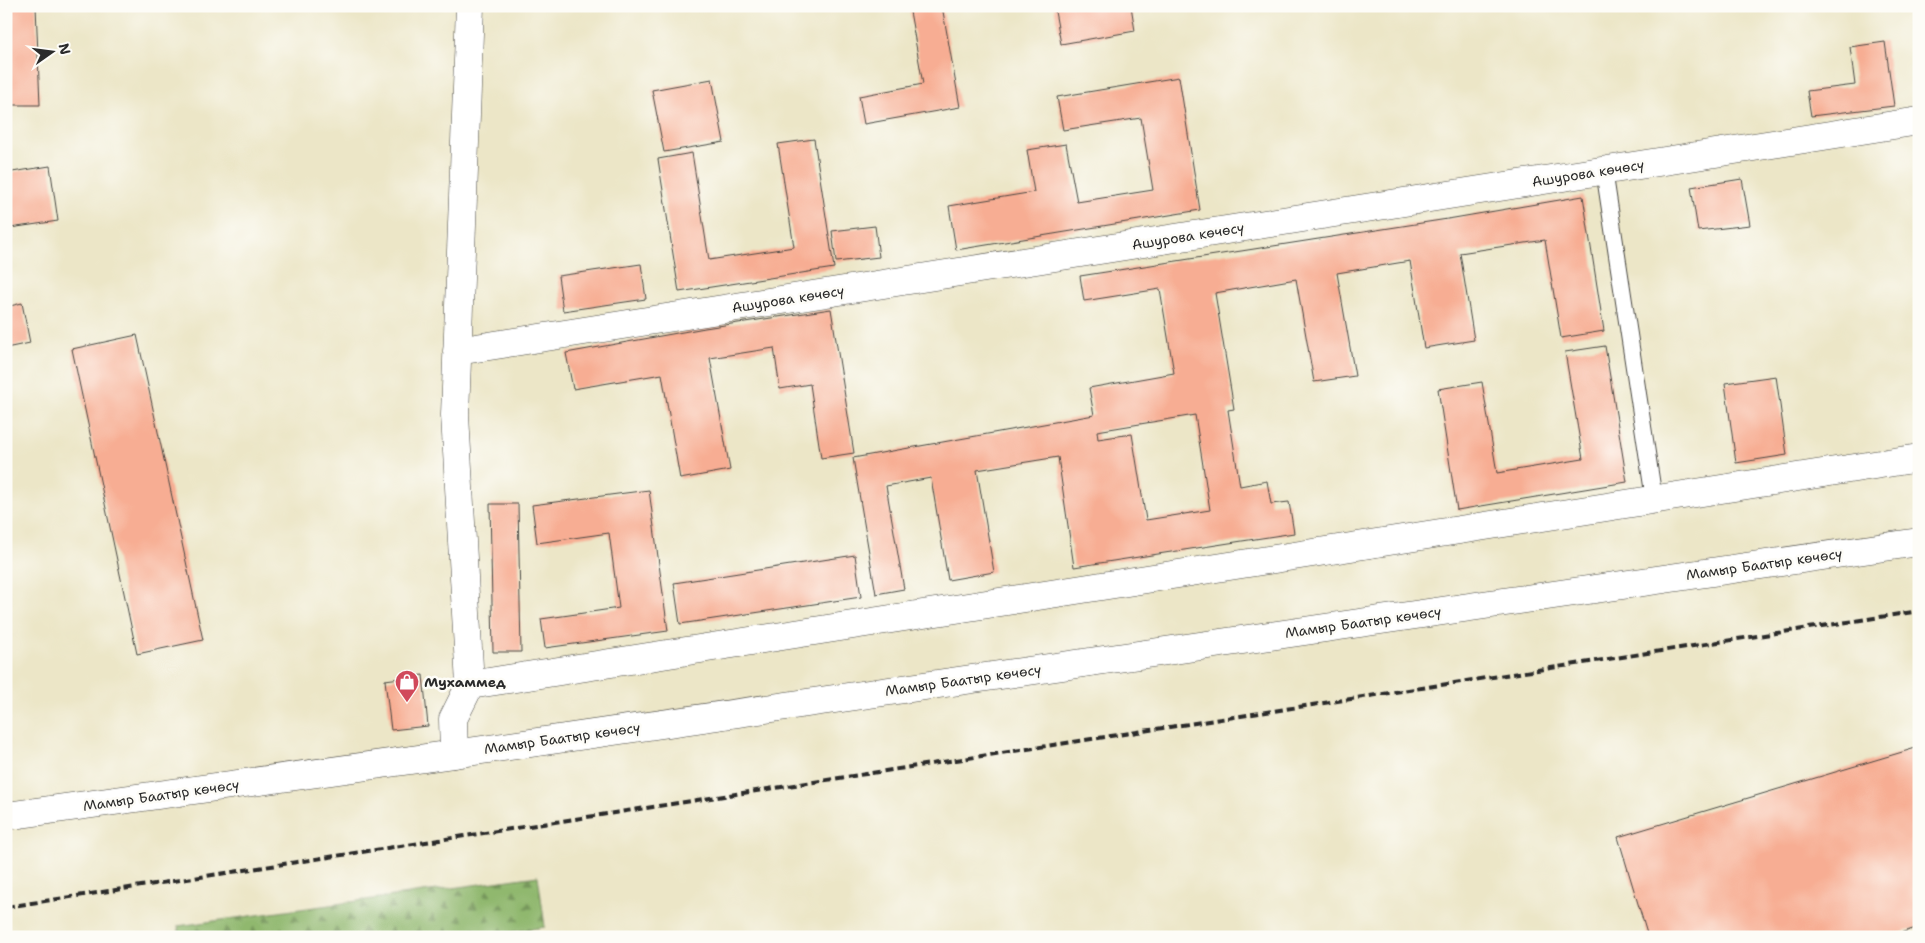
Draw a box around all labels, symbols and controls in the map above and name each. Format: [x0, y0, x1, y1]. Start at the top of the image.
north arrow [28, 28, 78, 78]
text: N [55, 41, 75, 56]
street label: Ашурова көчөсү [1531, 155, 1645, 191]
street label: Ашурова көчөсү [1131, 218, 1245, 254]
street label: Ашурова көчөсү [731, 281, 845, 317]
street label: Мамыр Баатыр көчөсү [1685, 544, 1843, 584]
street label: Мамыр Баатыр көчөсү [1284, 602, 1442, 642]
street label: Мамыр Баатыр көчөсү [884, 660, 1042, 700]
shop icon: Мухаммед [394, 669, 420, 703]
place label: Мухаммед [424, 673, 506, 691]
street label: Мамыр Баатыр көчөсү [483, 718, 641, 758]
street label: Мамыр Баатыр көчөсү [82, 775, 240, 815]

